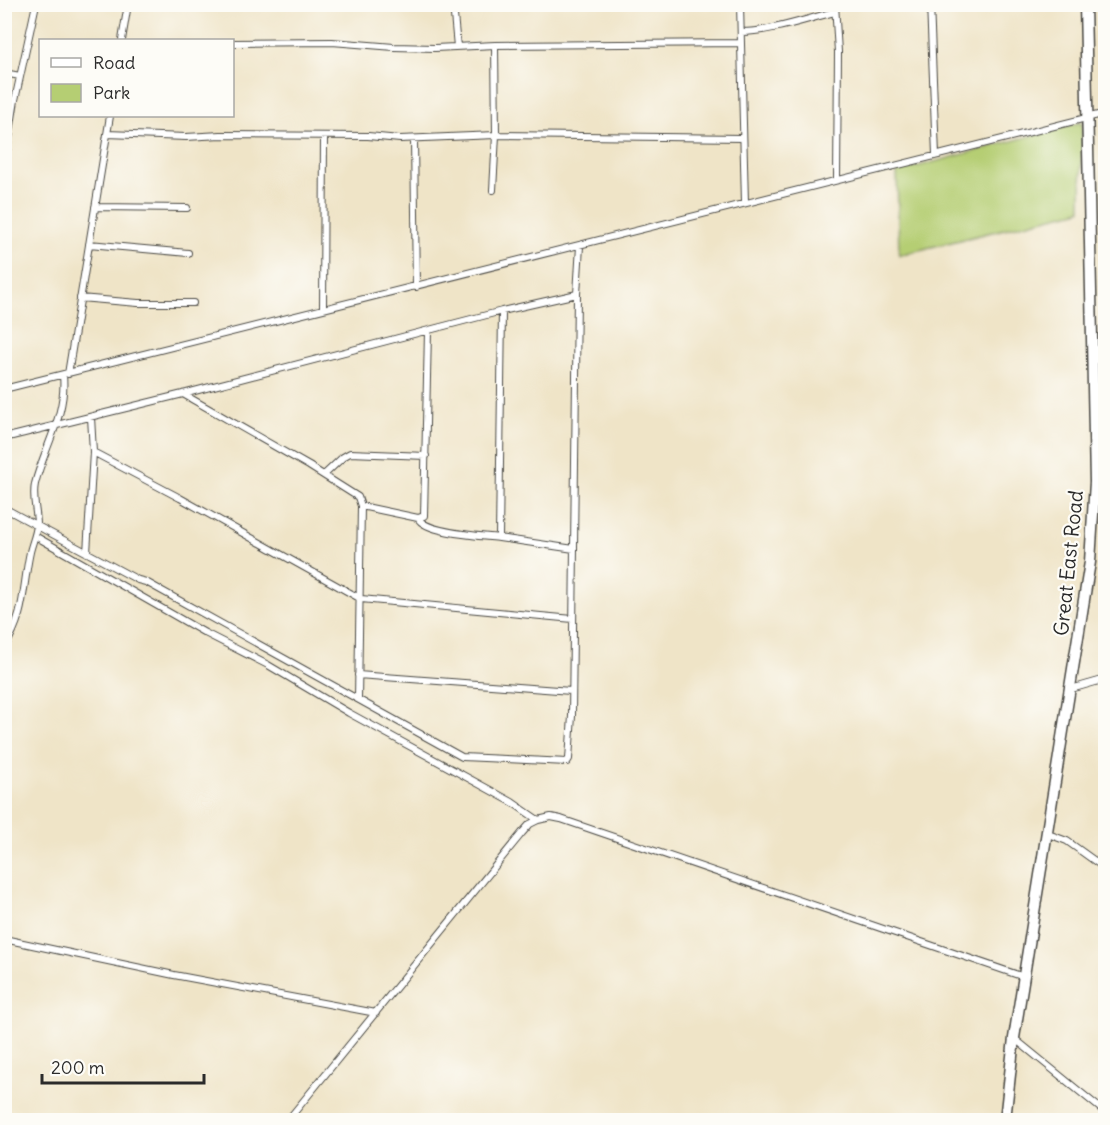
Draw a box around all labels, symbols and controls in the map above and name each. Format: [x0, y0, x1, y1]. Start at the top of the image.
legend [39, 39, 234, 117]
text: Road [93, 51, 136, 74]
text: Park [93, 81, 130, 104]
street label: Great East Road [1048, 489, 1088, 637]
scale bar [42, 1047, 204, 1085]
text: 200 m [51, 1056, 105, 1079]

